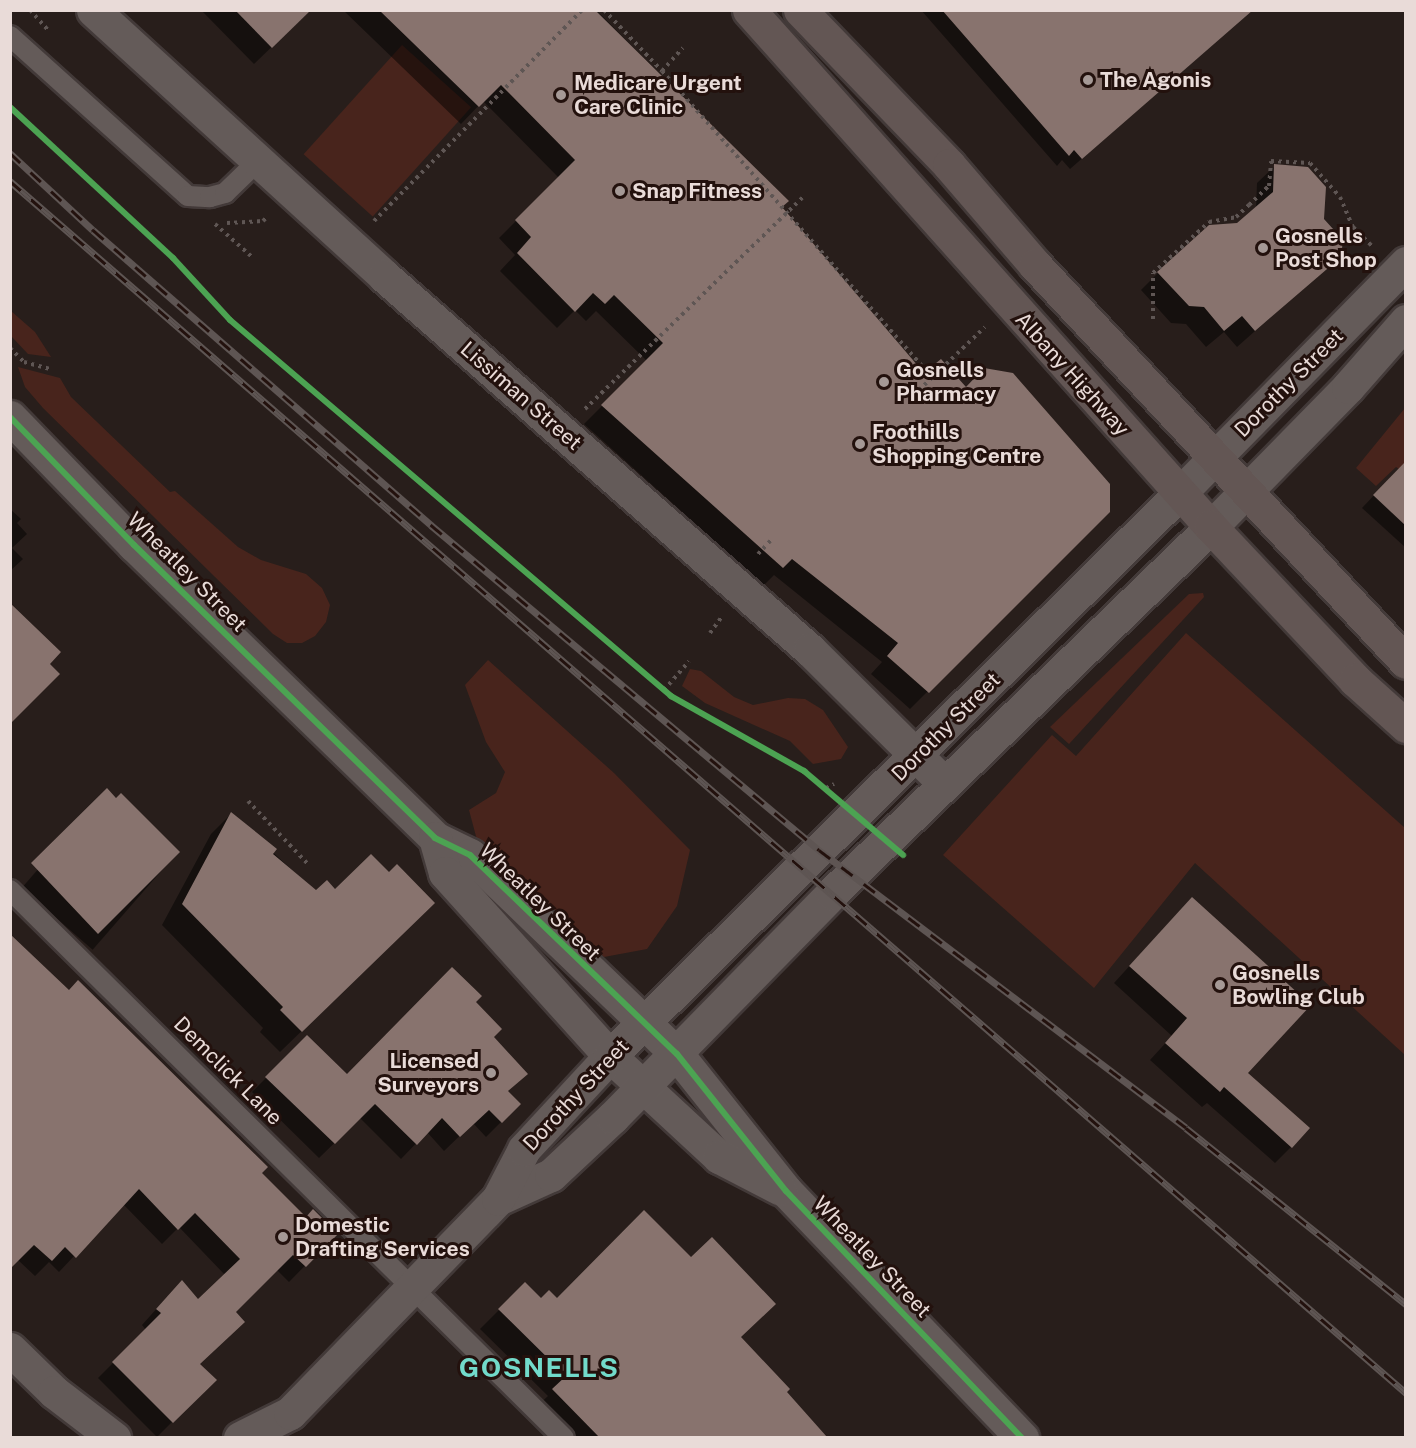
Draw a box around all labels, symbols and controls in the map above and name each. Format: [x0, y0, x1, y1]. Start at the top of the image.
place label: The Agonis [1100, 67, 1211, 93]
place label: Medicare Urgent Care Clinic [574, 70, 742, 120]
marker: The Agonis [1081, 73, 1095, 87]
marker: Medicare Urgent Care Clinic [552, 86, 570, 104]
place label: Snap Fitness [632, 178, 762, 204]
marker: Snap Fitness [613, 184, 627, 198]
place label: Gosnells Post Shop [1275, 223, 1377, 273]
marker: Gosnells Post Shop [1256, 241, 1270, 255]
street label: Albany Highway [1010, 307, 1134, 441]
street label: Dorothy Street [1229, 323, 1349, 443]
street label: Lissiman Street [455, 337, 587, 455]
place label: Gosnells Pharmacy [896, 357, 996, 407]
marker: Gosnells Pharmacy [877, 375, 891, 389]
place label: Foothills Shopping Centre [872, 419, 1041, 469]
marker: Foothills Shopping Centre [853, 437, 867, 451]
street label: Wheatley Street [122, 507, 252, 637]
street label: Dorothy Street [886, 667, 1006, 787]
street label: Wheatley Street [474, 838, 606, 966]
place label: Gosnells Bowling Club [1232, 960, 1365, 1010]
marker: Gosnells Bowling Club [1213, 978, 1227, 992]
street label: Demclick Lane [169, 1012, 287, 1130]
street label: Dorothy Street [518, 1034, 634, 1156]
place label: Licensed Surveyors [377, 1048, 479, 1098]
marker: Licensed Surveyors [484, 1066, 498, 1080]
street label: Wheatley Street [808, 1191, 936, 1323]
place label: Domestic Drafting Services [295, 1212, 470, 1262]
marker: Domestic Drafting Services [276, 1230, 290, 1244]
district label: GOSNELLS [459, 1352, 619, 1384]

